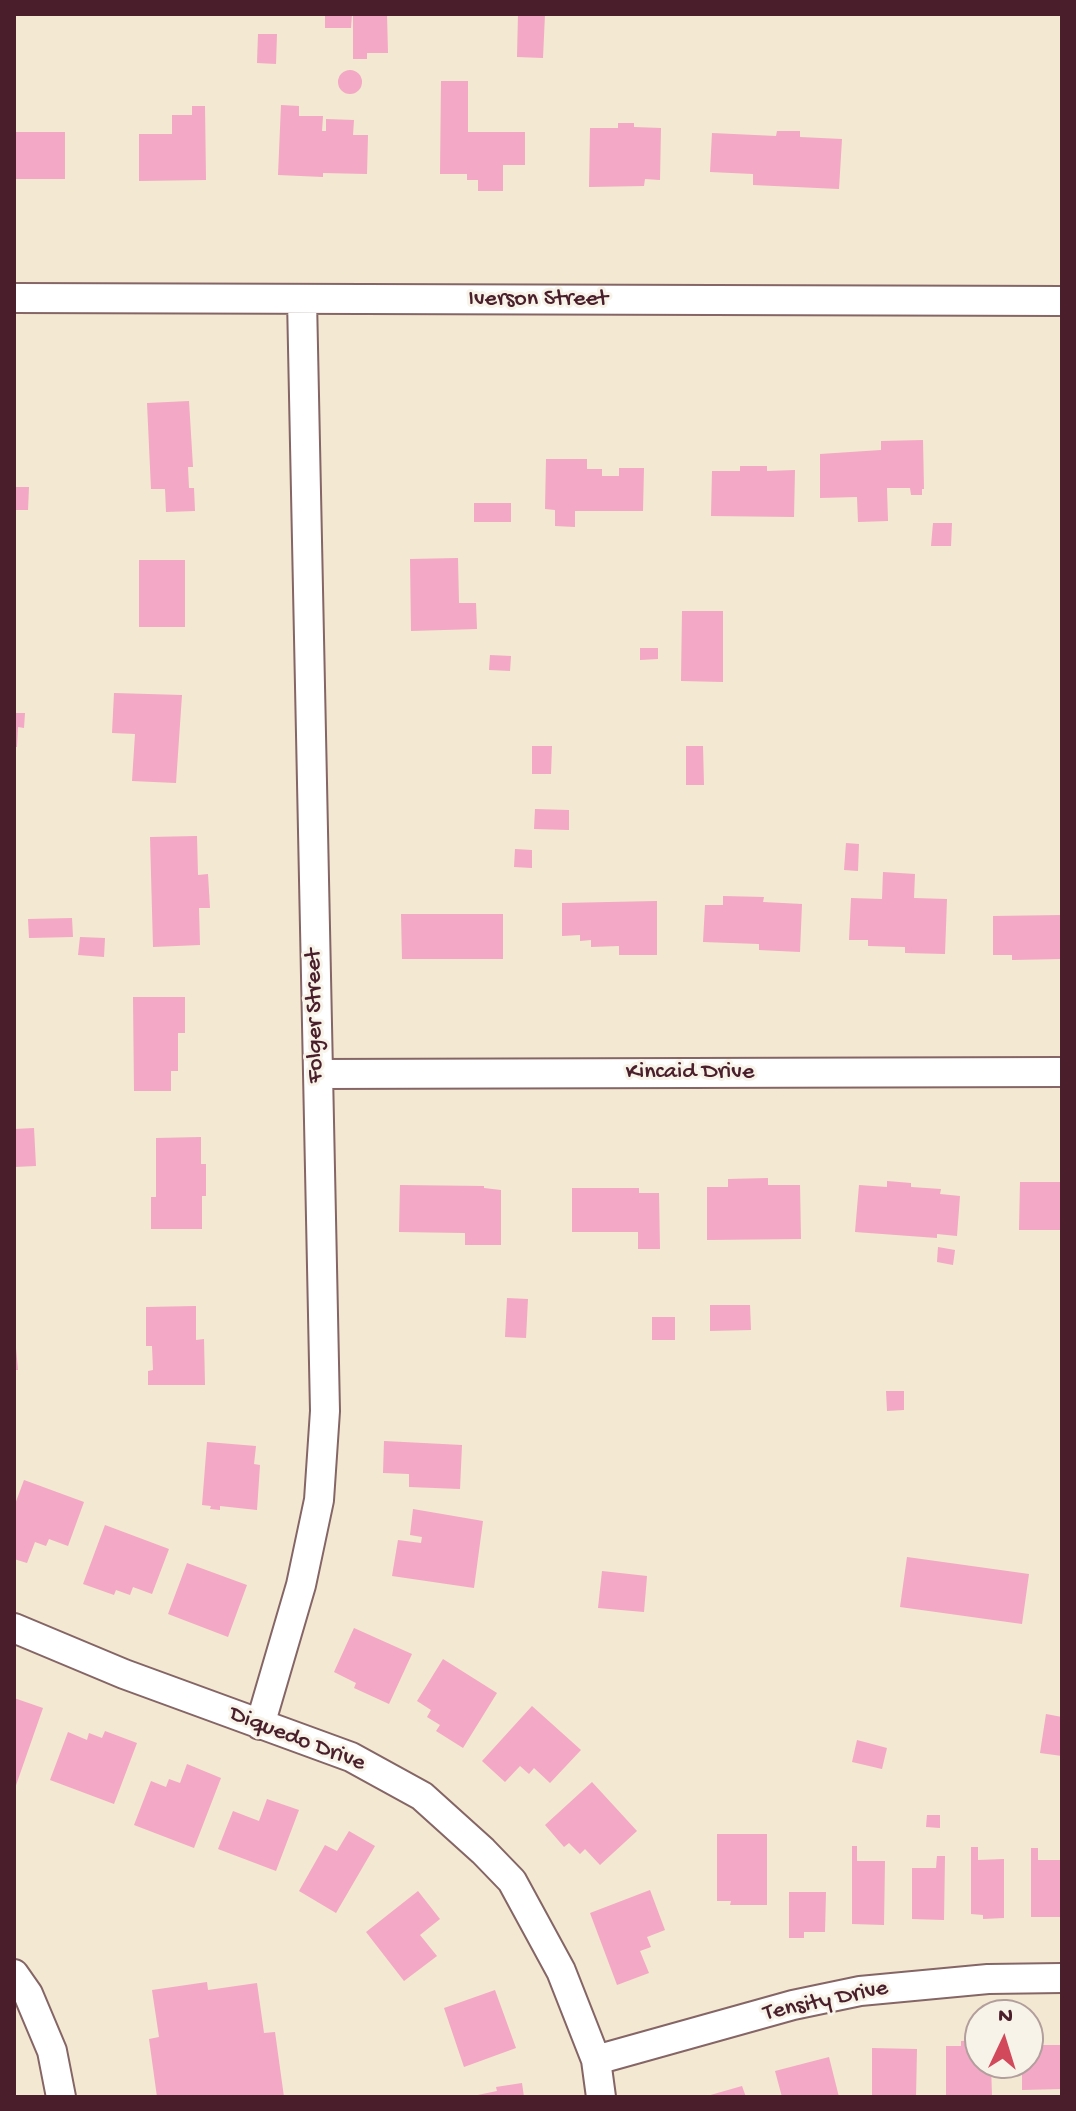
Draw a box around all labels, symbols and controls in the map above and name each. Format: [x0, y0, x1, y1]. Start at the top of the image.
street label: Iverson Street [468, 286, 608, 314]
street label: Folger Street [300, 949, 332, 1083]
street label: Kincaid Drive [626, 1059, 754, 1087]
street label: Diquedo Drive [225, 1701, 369, 1779]
street label: Tensity Drive [761, 1975, 891, 2029]
north arrow [964, 1999, 1044, 2079]
text: N [997, 2004, 1014, 2031]

